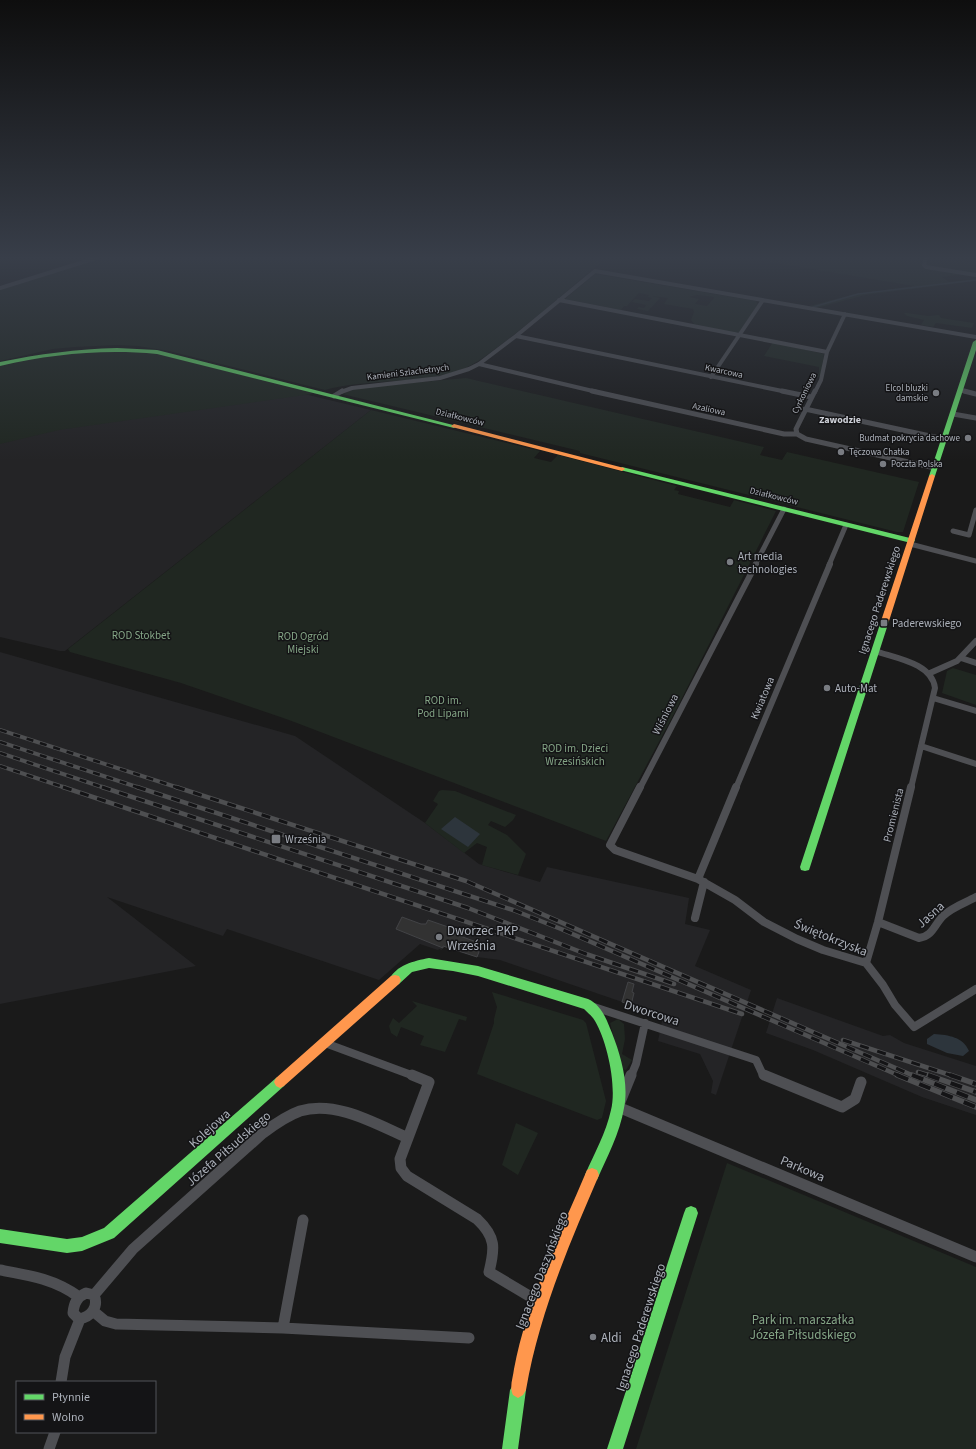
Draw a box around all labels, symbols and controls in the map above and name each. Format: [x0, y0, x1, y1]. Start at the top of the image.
street label: Kamieni Szlachetnych [366, 361, 450, 384]
street label: Kwarcowa [704, 361, 744, 382]
street label: Cyrkoniowa [789, 370, 820, 416]
place label: Elcol bluzki damskie [885, 382, 929, 405]
marker: Elcol bluzki damskie [931, 388, 941, 398]
street label: Azaliowa [691, 400, 727, 419]
street label: Działkowców [434, 405, 486, 430]
district label: Zawodzie [819, 413, 861, 427]
place label: Budmat pokrycia dachowe [859, 432, 961, 445]
marker: Budmat pokrycia dachowe [963, 433, 973, 443]
place label: Tęczowa Chatka [849, 446, 910, 459]
marker: Tęczowa Chatka [836, 447, 846, 457]
place label: Poczta Polska [891, 458, 943, 471]
marker: Poczta Polska [878, 459, 888, 469]
street label: Działkowców [748, 484, 800, 509]
street label: Ignacego Paderewskiego [855, 544, 904, 656]
place label: Art media technologies [738, 549, 797, 577]
marker: Art media technologies [725, 557, 735, 567]
place label: Paderewskiego [892, 616, 961, 631]
marker: Paderewskiego [879, 618, 889, 628]
park label: ROD Stokbet [112, 628, 170, 643]
park label: ROD Ogród Miejski [277, 629, 329, 657]
street label: Kwiatowa [747, 675, 778, 722]
place label: Auto-Mat [835, 681, 877, 696]
marker: Auto-Mat [822, 683, 832, 693]
street label: Wiśniowa [649, 691, 682, 737]
park label: ROD im. Pod Lipami [417, 693, 469, 721]
park label: ROD im. Dzieci Wrzesińskich [542, 741, 608, 769]
street label: Promienista [880, 786, 907, 844]
place label: Września [285, 832, 326, 847]
marker: Września [270, 833, 282, 845]
street label: Jasna [913, 897, 949, 932]
street label: Świętokrzyska [791, 915, 870, 961]
place label: Dworzec PKP Września [447, 922, 518, 955]
marker: Dworzec PKP Września [434, 932, 444, 942]
street label: Dworcowa [622, 996, 682, 1030]
street label: Kolejowa [185, 1105, 234, 1152]
street label: Józefa Piłsudskiego [182, 1107, 275, 1191]
street label: Parkowa [778, 1151, 828, 1186]
street label: Ignacego Daszyńskiego [511, 1209, 573, 1332]
street label: Ignacego Paderewskiego [612, 1261, 670, 1394]
park label: Park im. marszałka Józefa Piłsudskiego [750, 1311, 856, 1344]
place label: Aldi [601, 1329, 622, 1347]
marker: Aldi [588, 1332, 598, 1342]
legend [16, 1381, 156, 1433]
text: Płynnie [52, 1389, 90, 1406]
text: Wolno [52, 1409, 84, 1426]

